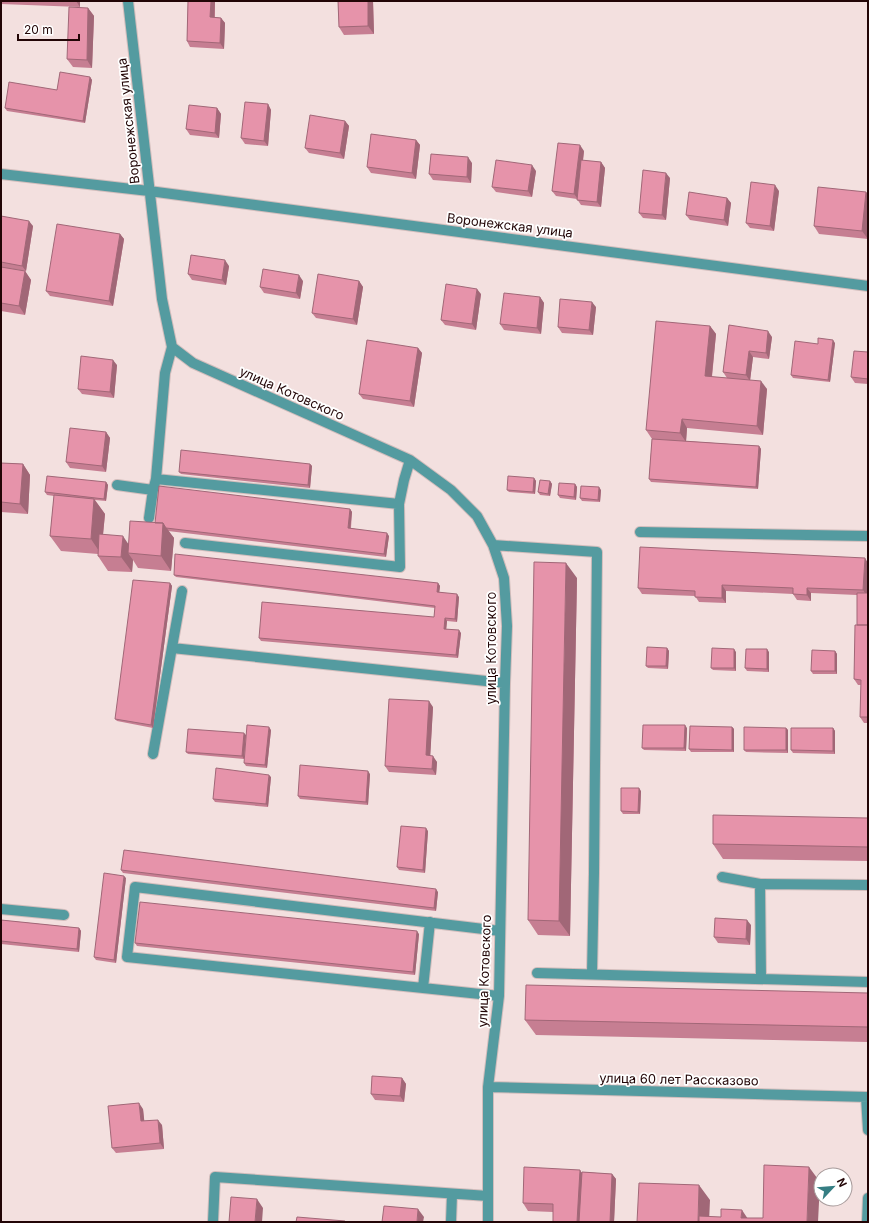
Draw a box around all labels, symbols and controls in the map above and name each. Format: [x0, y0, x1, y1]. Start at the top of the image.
scale bar [18, 16, 79, 42]
text: 20 m [24, 22, 53, 37]
street label: Воронежская улица [113, 57, 143, 185]
street label: Воронежская улица [446, 209, 574, 241]
street label: улица Котовского [237, 363, 347, 423]
street label: улица Котовского [483, 591, 499, 704]
street label: улица Котовского [474, 914, 494, 1028]
street label: улица 60 лет Рассказово [599, 1070, 759, 1088]
north arrow [813, 1167, 853, 1207]
text: N [834, 1176, 850, 1189]

